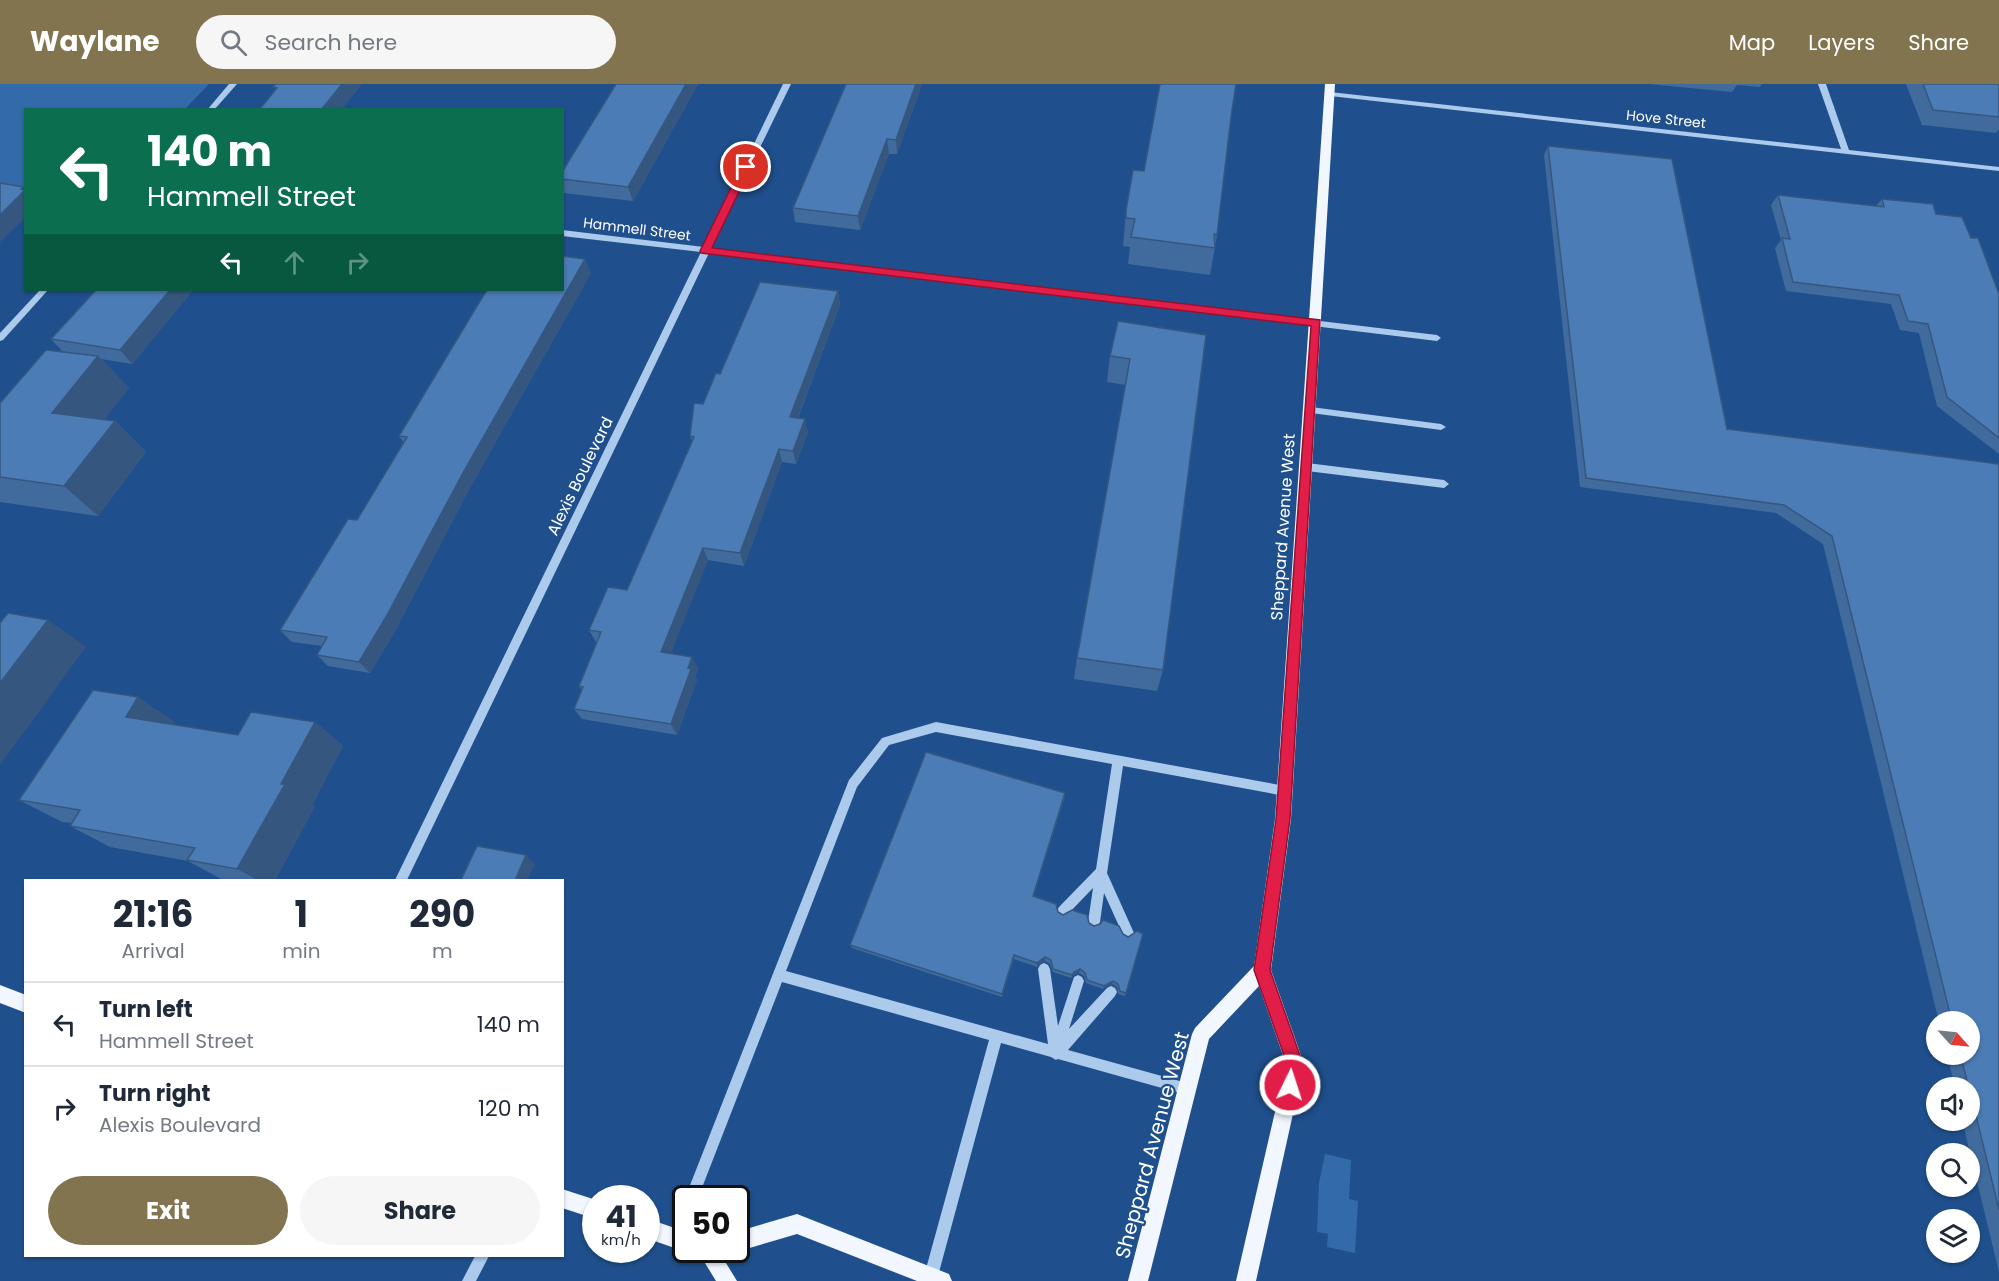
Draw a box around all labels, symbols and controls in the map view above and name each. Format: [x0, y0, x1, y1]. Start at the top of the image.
search box [196, 15, 616, 69]
text: Waylane [30, 22, 160, 61]
icon: search [217, 26, 250, 59]
text: Search here [265, 27, 397, 58]
text: Map [1729, 28, 1775, 57]
text: Layers [1808, 28, 1875, 57]
text: Share [1908, 28, 1969, 57]
street label: Hove Street [1625, 105, 1707, 133]
text: 140 m [147, 122, 272, 181]
icon: left [48, 132, 126, 210]
pin [720, 141, 771, 192]
icon: arrive [729, 150, 762, 183]
text: Hammell Street [147, 178, 356, 215]
street label: Hammell Street [582, 212, 692, 246]
icon: left [215, 246, 248, 279]
icon: ahead [278, 246, 311, 279]
icon: right [341, 246, 374, 279]
street label: Alexis Boulevard [541, 413, 619, 539]
street label: Sheppard Avenue West [1265, 433, 1301, 621]
text: 21:16 [113, 889, 193, 940]
text: 1 [295, 889, 308, 940]
text: 290 [409, 889, 475, 940]
text: Arrival [122, 937, 185, 965]
text: min [282, 937, 320, 965]
text: m [432, 937, 453, 965]
text: Turn left [99, 994, 193, 1025]
icon: left [48, 1008, 81, 1041]
text: 140 m [477, 1009, 540, 1040]
north arrow [1926, 1011, 1980, 1065]
map controls [1926, 1011, 1980, 1263]
text: Hammell Street [99, 1027, 254, 1055]
street label: Sheppard Avenue West [1108, 1028, 1196, 1262]
position arrow [1258, 1053, 1322, 1117]
button: sound [1926, 1077, 1980, 1131]
text: Turn right [99, 1078, 210, 1109]
icon: right [48, 1092, 81, 1125]
text: 120 m [478, 1093, 540, 1124]
text: Alexis Boulevard [99, 1111, 261, 1139]
button: search [1926, 1143, 1980, 1197]
button: Exit [48, 1176, 288, 1245]
button: Share [300, 1176, 540, 1245]
speed limit sign: 50 [672, 1185, 750, 1263]
text: 41 [605, 1195, 637, 1238]
button: layers [1926, 1209, 1980, 1263]
text: km/h [601, 1229, 641, 1250]

